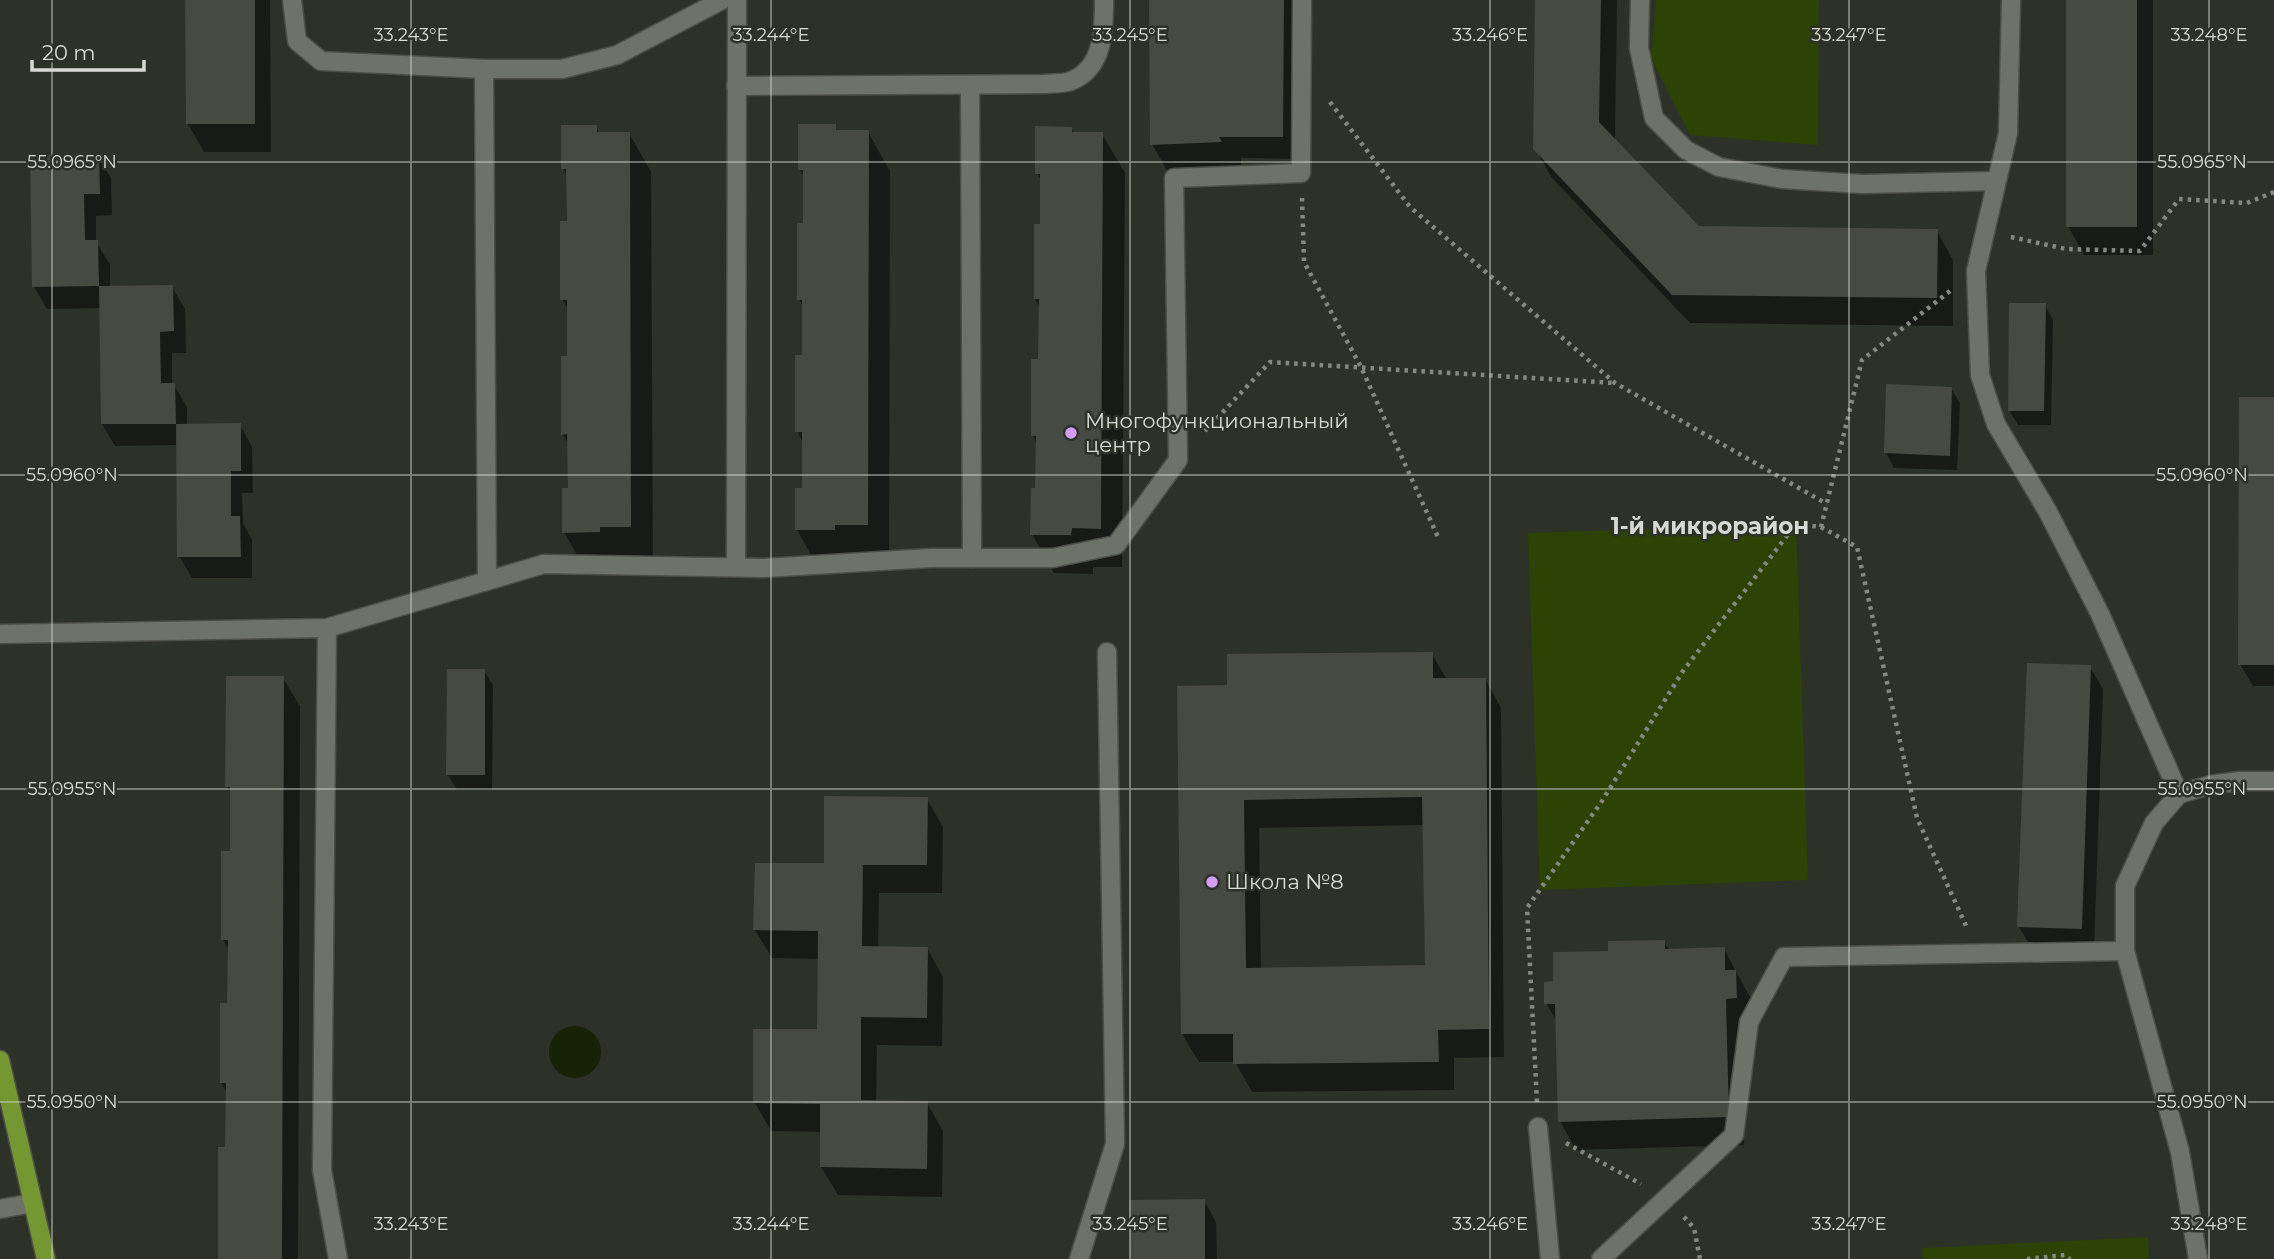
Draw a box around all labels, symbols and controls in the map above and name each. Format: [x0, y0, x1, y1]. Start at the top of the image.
text: 33.243°E [373, 24, 449, 46]
text: 33.244°E [733, 24, 809, 46]
text: 33.245°E [1092, 24, 1168, 46]
text: 33.246°E [1452, 24, 1528, 46]
text: 33.247°E [1811, 24, 1887, 46]
text: 33.248°E [2170, 24, 2248, 46]
scale bar [32, 28, 144, 72]
text: 20 m [42, 40, 96, 65]
text: 55.0965°N [27, 151, 117, 173]
text: 55.0965°N [2157, 151, 2247, 173]
place label: Многофункциональный центр [1085, 408, 1349, 457]
marker: Многофункциональный центр [1063, 425, 1079, 441]
text: 55.0960°N [26, 464, 118, 486]
text: 55.0960°N [2156, 464, 2248, 486]
district label: 1-й микрорайон [1611, 512, 1809, 540]
text: 55.0955°N [28, 778, 116, 800]
text: 55.0955°N [2158, 778, 2246, 800]
place label: Школа №8 [1226, 869, 1344, 894]
marker: Школа №8 [1204, 874, 1220, 890]
text: 55.0950°N [26, 1091, 118, 1113]
text: 55.0950°N [2156, 1091, 2248, 1113]
text: 33.243°E [373, 1213, 449, 1235]
text: 33.244°E [733, 1213, 809, 1235]
text: 33.245°E [1092, 1213, 1168, 1235]
text: 33.246°E [1452, 1213, 1528, 1235]
text: 33.247°E [1811, 1213, 1887, 1235]
text: 33.248°E [2170, 1213, 2248, 1235]

